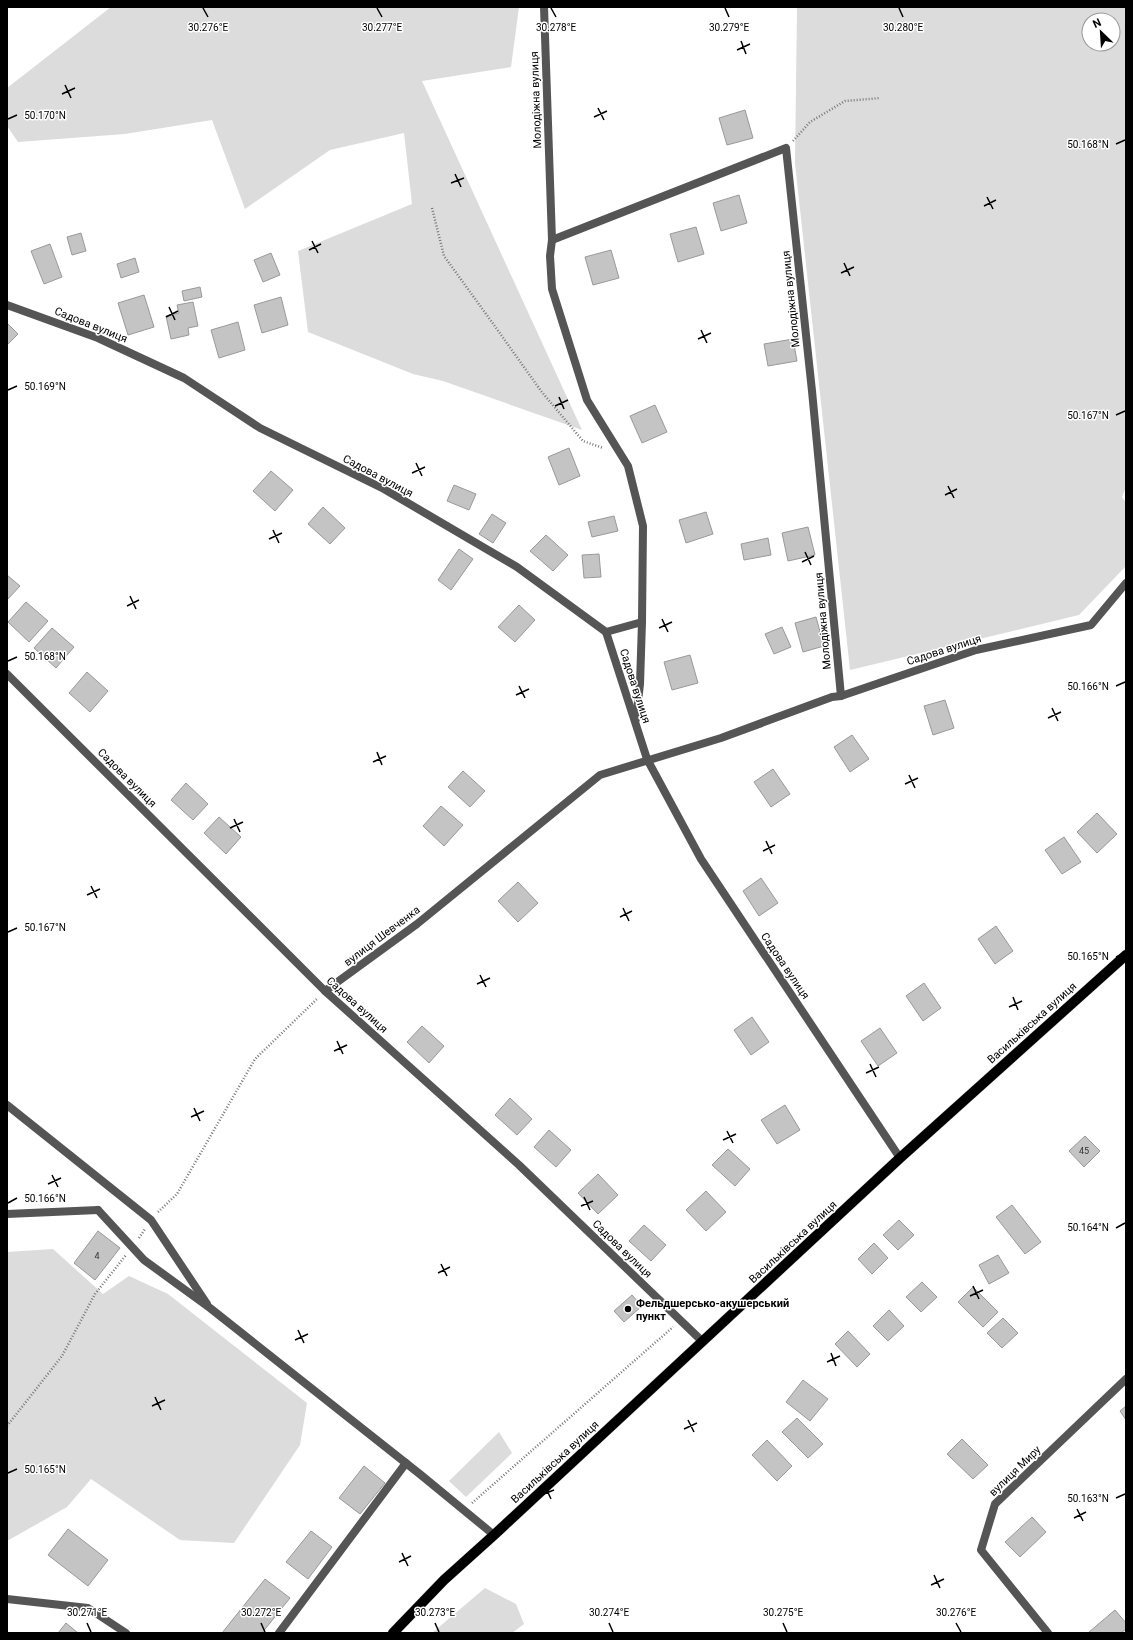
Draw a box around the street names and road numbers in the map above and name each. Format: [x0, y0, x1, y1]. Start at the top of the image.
street label: Молодіжна вулиця [528, 51, 544, 149]
street label: Молодіжна вулиця [779, 250, 803, 348]
street label: Садова вулиця [53, 304, 129, 346]
street label: Садова вулиця [341, 452, 415, 500]
street label: Молодіжна вулиця [812, 572, 834, 670]
street label: Садова вулиця [905, 632, 983, 668]
street label: Садова вулиця [617, 647, 653, 725]
street label: Садова вулиця [95, 746, 159, 810]
street label: вулиця Шевченка [341, 903, 423, 969]
street label: Садова вулиця [758, 930, 812, 1002]
street label: Садова вулиця [324, 974, 390, 1036]
street label: Васильківська вулиця [985, 980, 1079, 1066]
street label: Васильківська вулиця [746, 1198, 840, 1286]
street label: Садова вулиця [590, 1217, 654, 1281]
street label: Васильківська вулиця [508, 1418, 602, 1506]
street label: вулиця Миру [987, 1443, 1044, 1499]

